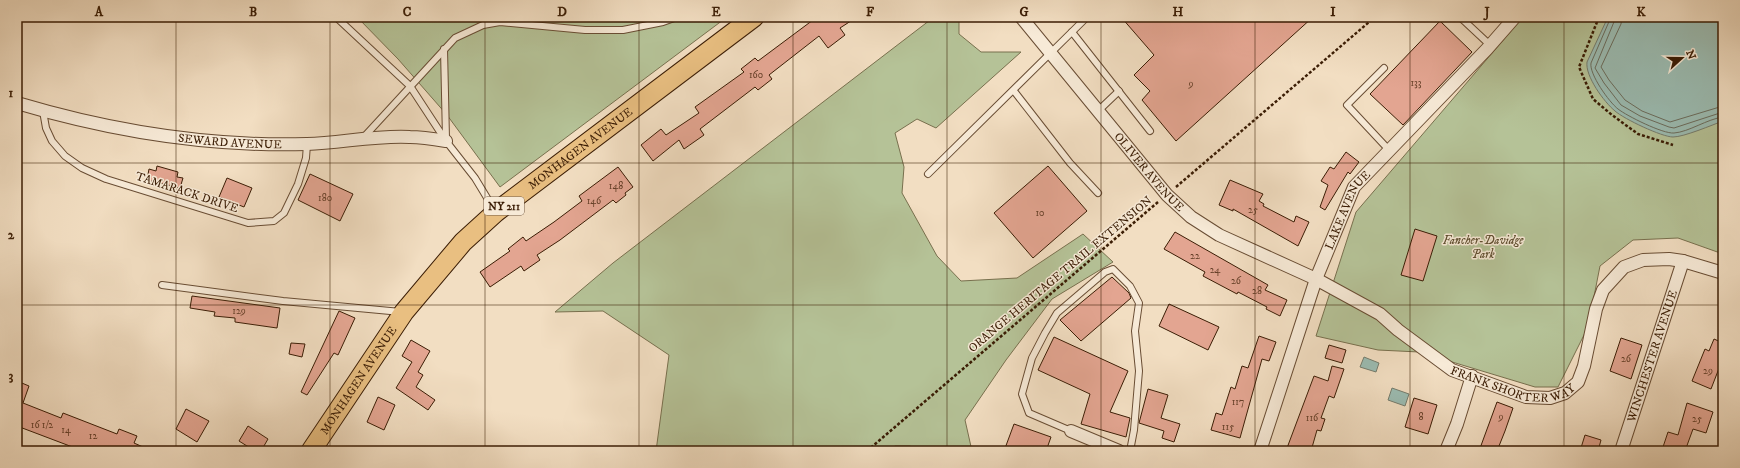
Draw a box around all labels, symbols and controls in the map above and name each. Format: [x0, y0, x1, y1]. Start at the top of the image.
text: A [94, 4, 104, 20]
text: B [249, 4, 257, 20]
text: C [403, 4, 412, 20]
text: D [557, 4, 567, 20]
text: E [711, 4, 721, 20]
text: F [866, 4, 875, 20]
text: G [1019, 4, 1029, 20]
text: H [1173, 4, 1184, 20]
text: I [1330, 4, 1336, 20]
text: J [1482, 4, 1490, 21]
text: K [1636, 4, 1646, 20]
north arrow [1662, 38, 1702, 78]
text: N [1682, 48, 1699, 61]
house number: 160 [749, 69, 763, 81]
house number: 133 [1410, 77, 1422, 89]
house number: 9 [1188, 78, 1194, 90]
text: 1 [9, 85, 14, 101]
street label: MONHAGEN AVENUE [525, 104, 636, 193]
street label: OLIVER AVENUE [1111, 129, 1187, 215]
street label: SEWARD AVENUE [177, 131, 282, 152]
street label: LAKE AVENUE [1322, 167, 1374, 252]
street label: TAMARACK DRIVE [133, 169, 241, 216]
house number: 148 [609, 180, 623, 192]
house number: 180 [318, 192, 332, 204]
street label: ORANGE HERITAGE TRAIL EXTENSION [965, 193, 1155, 356]
house number: 146 [587, 195, 602, 207]
road number: NY 211 [484, 197, 524, 215]
house number: 25 [1248, 204, 1258, 216]
house number: 10 [1035, 207, 1045, 219]
text: 2 [8, 227, 15, 243]
park label: Fancher-Davidge Park [1443, 233, 1524, 262]
house number: 22 [1190, 250, 1200, 262]
house number: 24 [1210, 264, 1221, 276]
house number: 26 [1231, 275, 1242, 287]
house number: 28 [1252, 285, 1262, 297]
street label: WINCHESTER AVENUE [1624, 288, 1681, 425]
house number: 129 [232, 305, 246, 317]
street label: MONHAGEN AVENUE [317, 323, 401, 438]
house number: 26 [1621, 353, 1632, 365]
street label: FRANK SHORTER WAY [1448, 363, 1579, 406]
house number: 29 [1703, 365, 1713, 377]
text: 3 [9, 368, 14, 384]
house number: 117 [1232, 396, 1244, 408]
house number: 8 [1418, 411, 1424, 423]
house number: 9 [1498, 411, 1504, 423]
house number: 116 [1306, 412, 1319, 424]
house number: 25 [1692, 413, 1702, 425]
house number: 16 1/2 [31, 419, 53, 431]
house number: 115 [1222, 421, 1234, 433]
house number: 14 [61, 424, 71, 436]
house number: 12 [89, 430, 97, 442]

